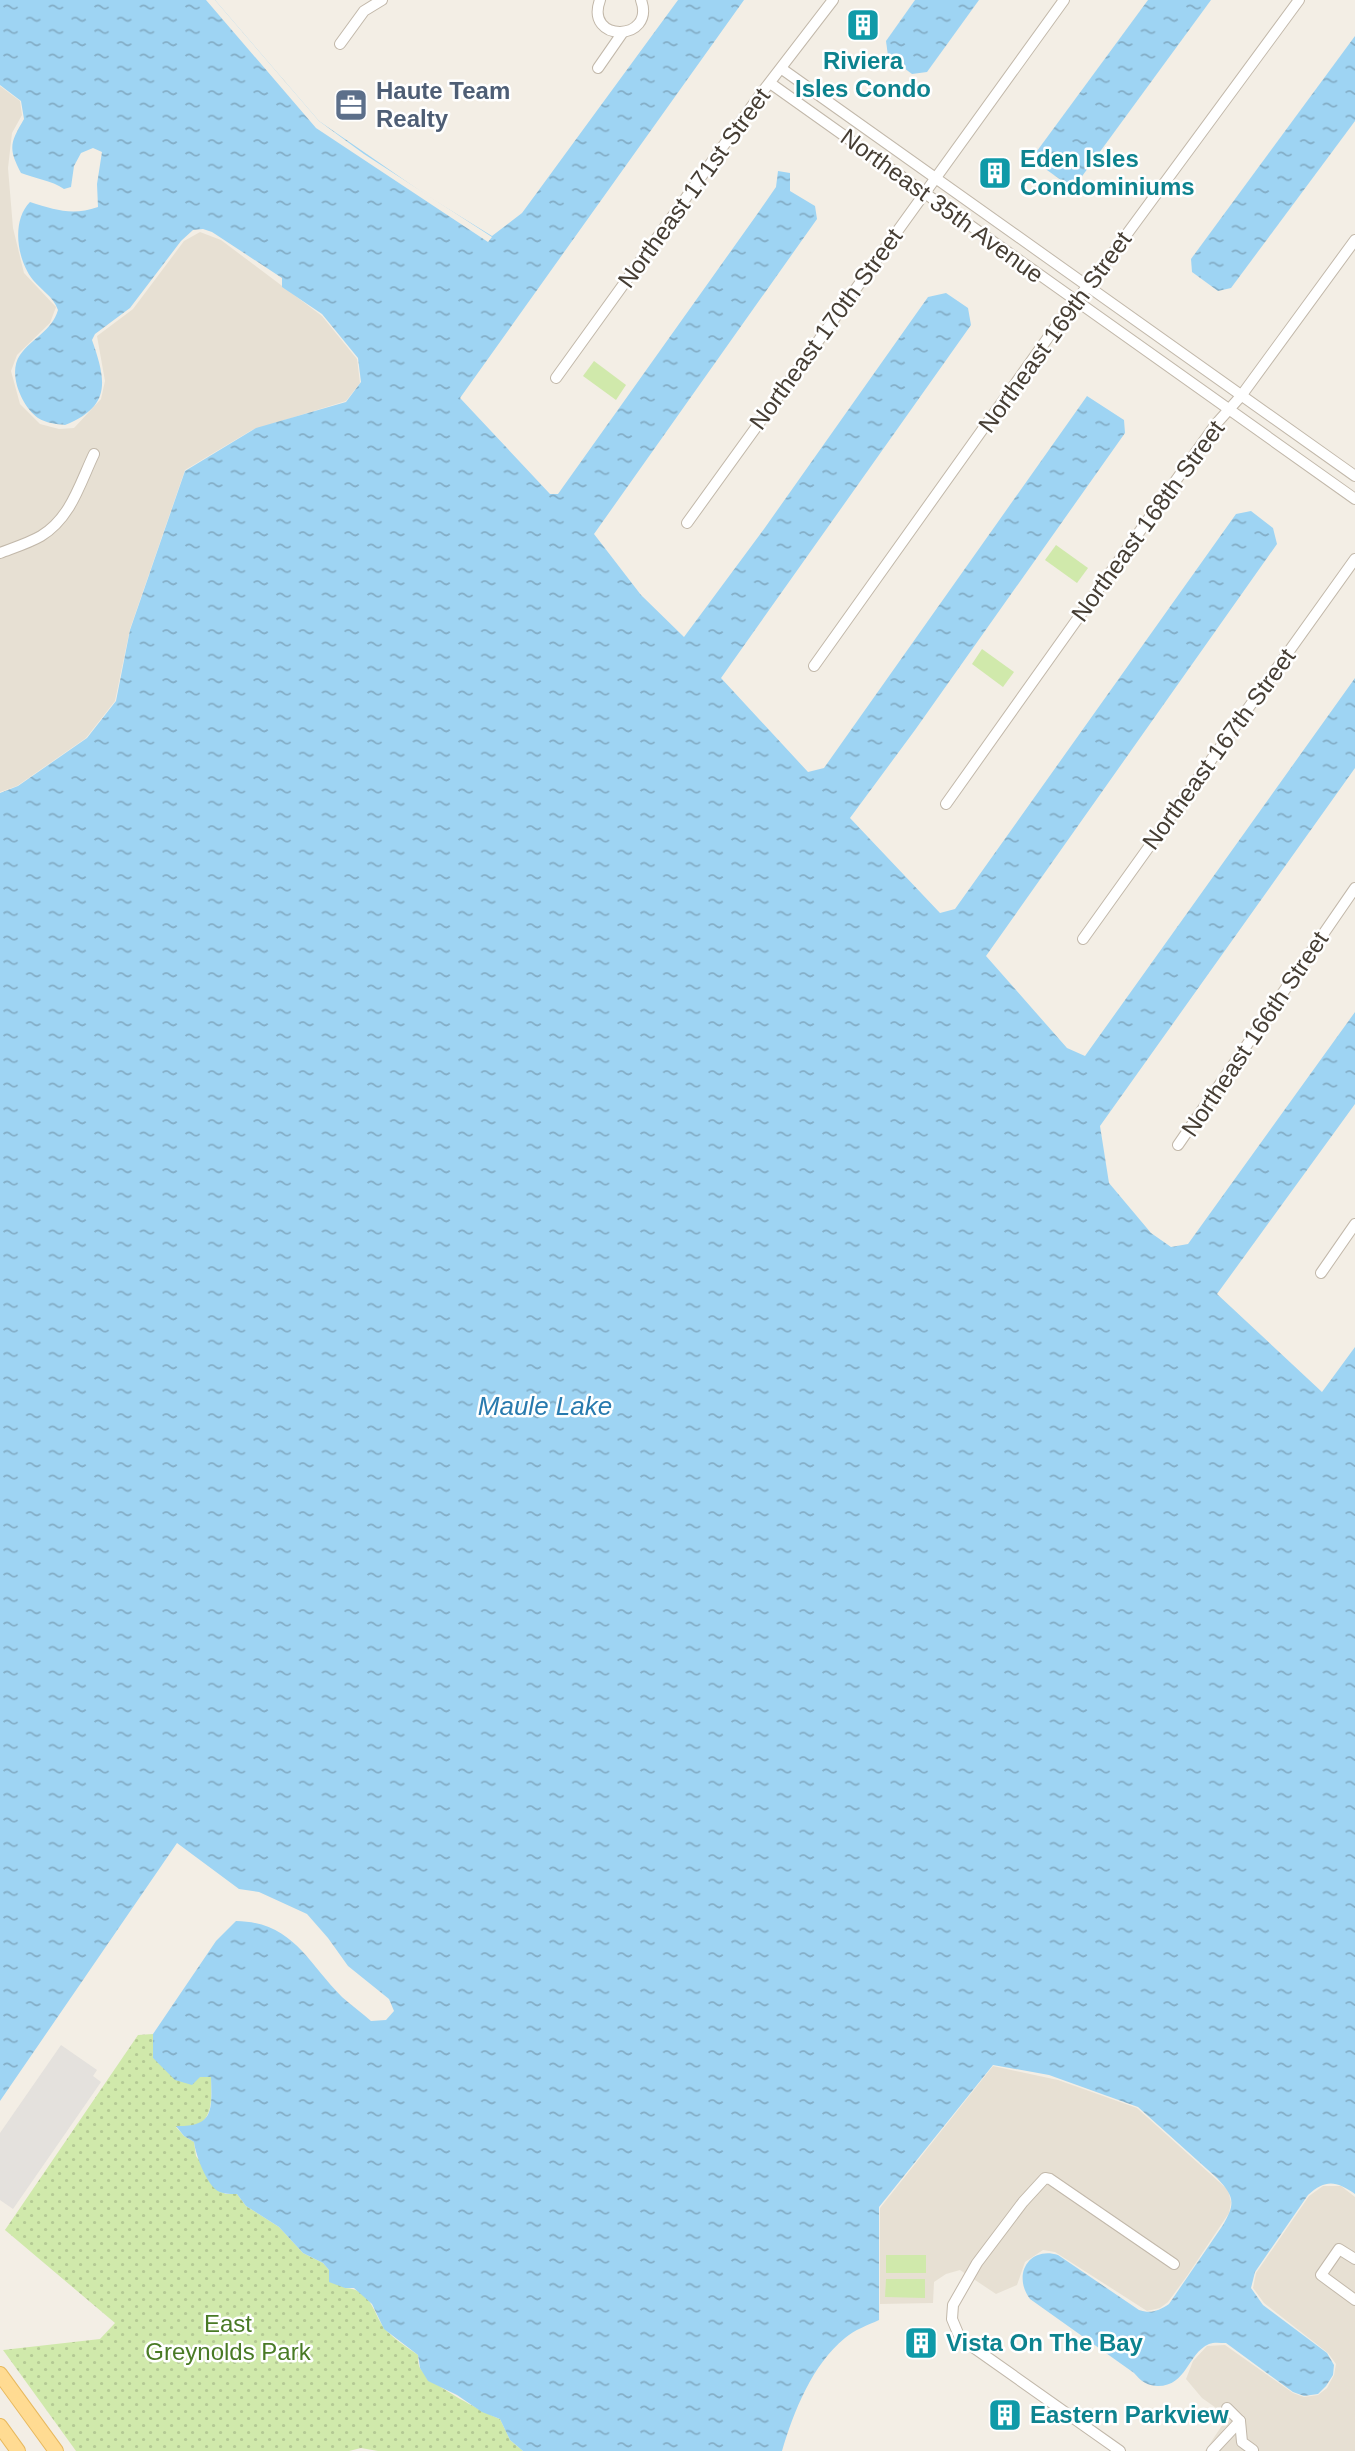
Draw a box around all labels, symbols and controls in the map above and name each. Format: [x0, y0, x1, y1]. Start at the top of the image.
building icon: Riviera Isles Condo [844, 6, 882, 44]
place label: Riviera Isles Condo [795, 47, 931, 102]
place label: Haute Team Realty [376, 77, 510, 132]
street label: Northeast 171st Street [612, 82, 775, 293]
office icon: Haute Team Realty [332, 86, 370, 124]
street label: Northeast 35th Avenue [836, 123, 1049, 288]
place label: Eden Isles Condominiums [1020, 145, 1195, 200]
building icon: Eden Isles Condominiums [976, 154, 1014, 192]
street label: Northeast 170th Street [744, 223, 908, 434]
street label: Northeast 169th Street [973, 226, 1137, 437]
street label: Northeast 168th Street [1066, 415, 1230, 626]
street label: Northeast 167th Street [1137, 643, 1301, 854]
street label: Northeast 166th Street [1176, 926, 1333, 1141]
water label: Maule Lake [478, 1391, 612, 1421]
park label: East Greynolds Park [145, 2310, 312, 2365]
building icon: Vista On The Bay [902, 2324, 940, 2362]
place label: Vista On The Bay [946, 2329, 1144, 2356]
building icon: Eastern Parkview [986, 2396, 1024, 2434]
place label: Eastern Parkview [1030, 2401, 1229, 2428]

